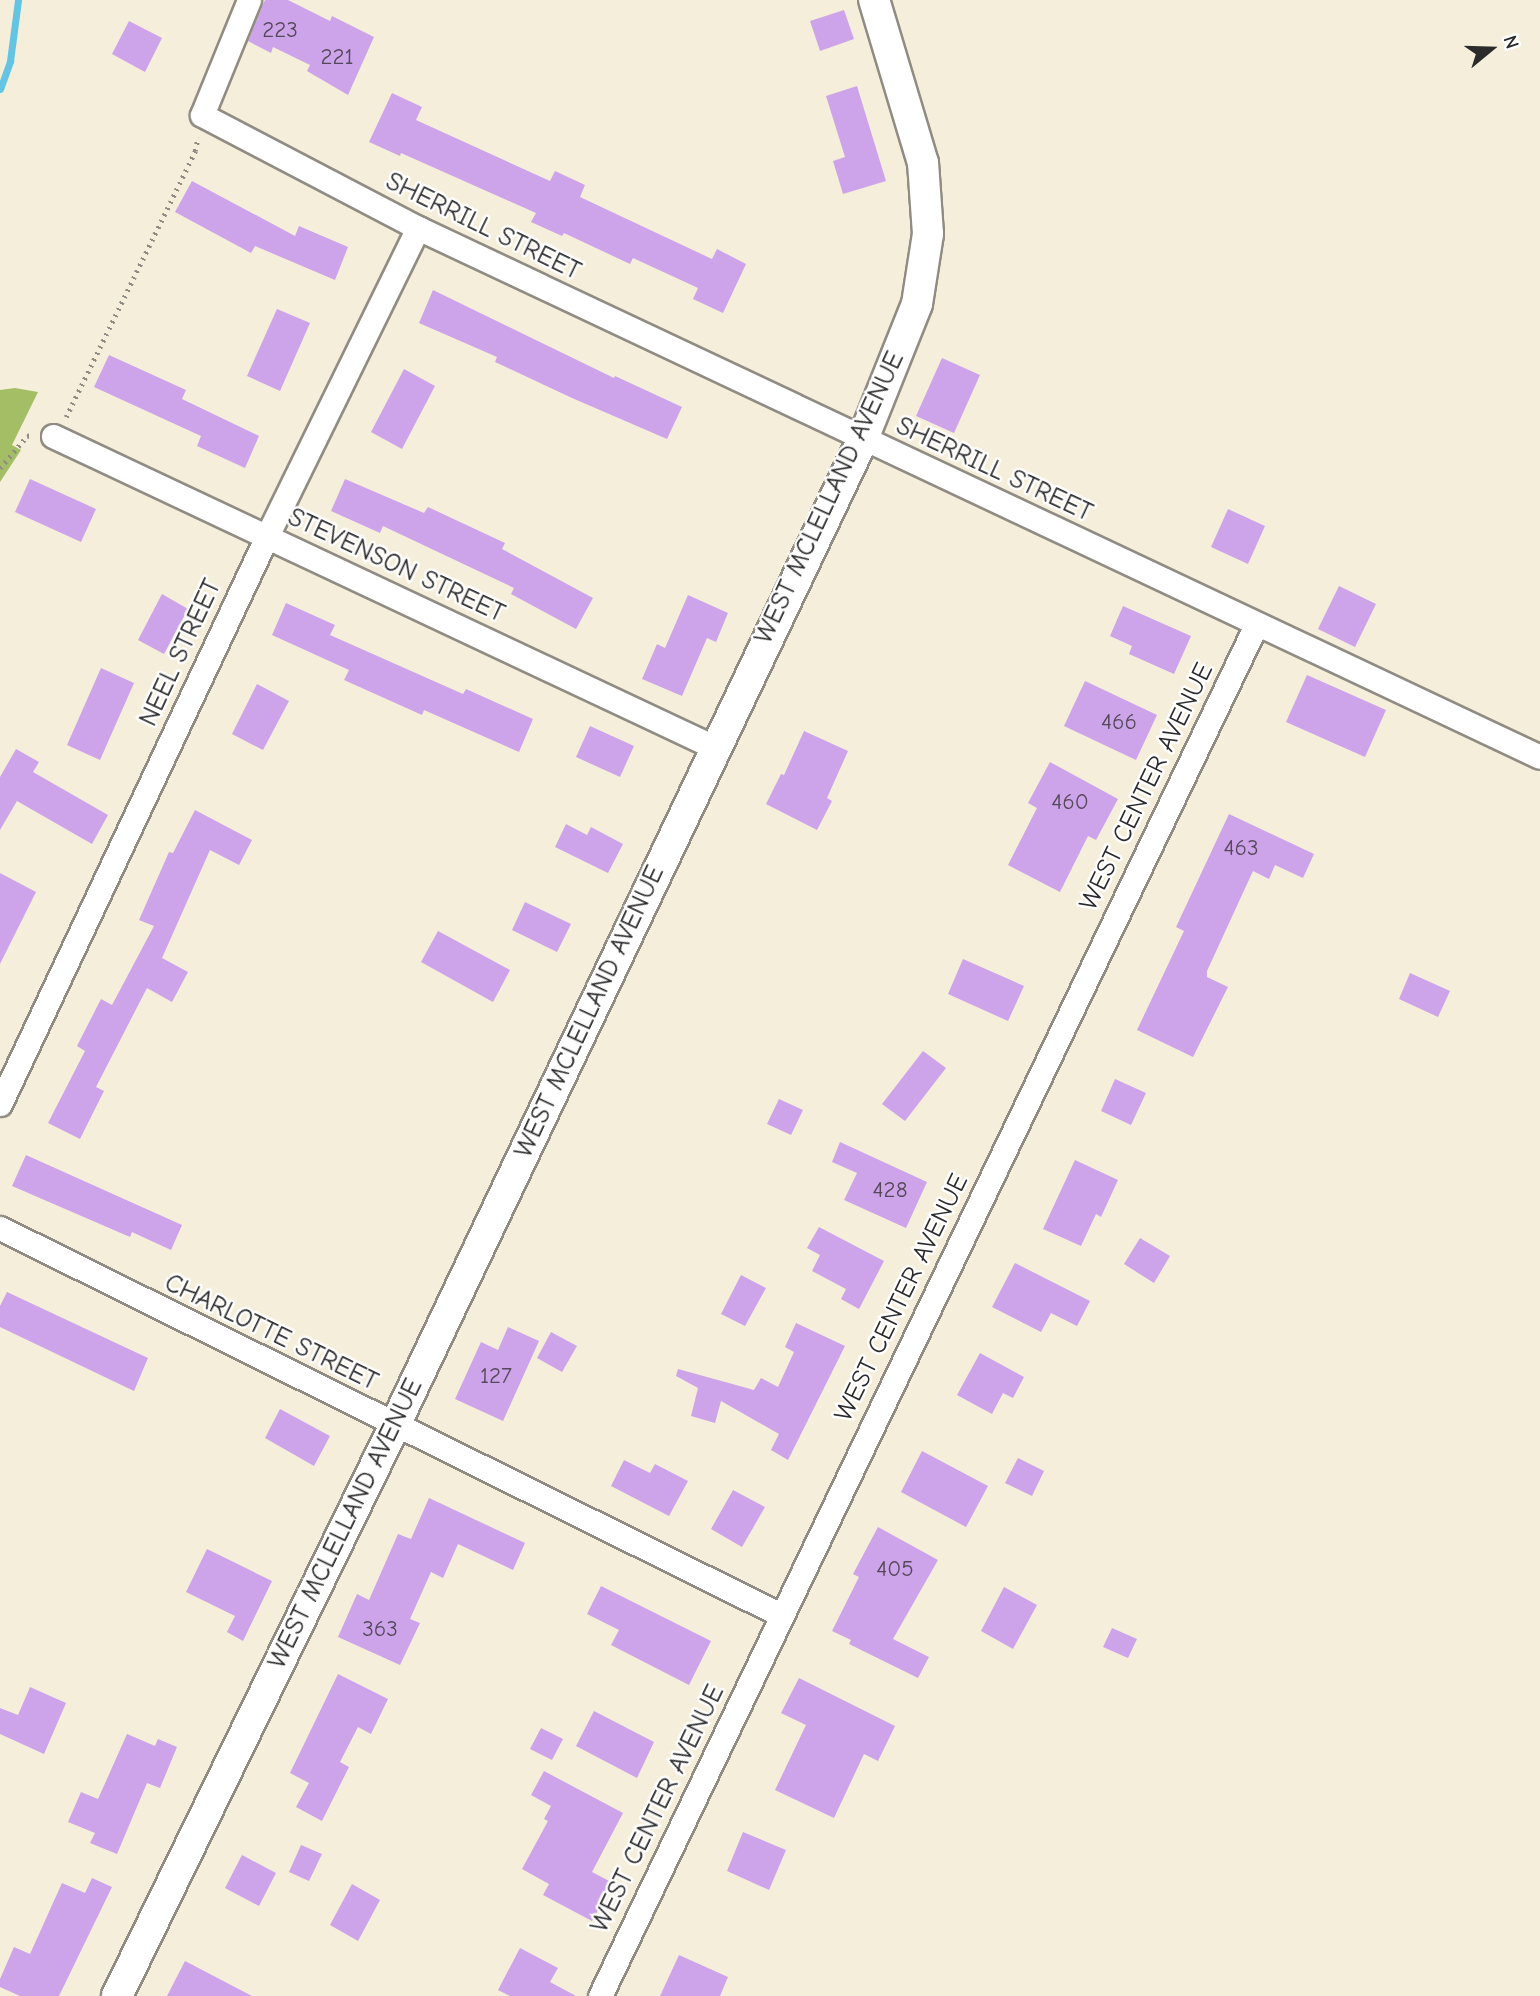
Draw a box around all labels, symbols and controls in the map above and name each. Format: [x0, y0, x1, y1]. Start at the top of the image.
north arrow [1456, 14, 1526, 84]
house number: 223 [262, 16, 298, 44]
text: N [1498, 33, 1523, 52]
house number: 221 [320, 43, 354, 71]
street label: SHERRILL STREET [380, 166, 586, 288]
street label: WEST MCLELLAND AVENUE [748, 347, 912, 649]
street label: SHERRILL STREET [891, 411, 1097, 529]
street label: STEVENSON STREET [283, 502, 509, 630]
street label: NEEL STREET [133, 575, 229, 731]
street label: WEST CENTER AVENUE [1074, 658, 1220, 916]
house number: 466 [1101, 708, 1137, 736]
house number: 460 [1051, 788, 1089, 816]
house number: 463 [1223, 834, 1259, 862]
street label: WEST MCLELLAND AVENUE [508, 861, 672, 1163]
street label: WEST CENTER AVENUE [829, 1169, 975, 1427]
house number: 428 [872, 1176, 908, 1204]
street label: CHARLOTTE STREET [159, 1268, 383, 1398]
house number: 127 [480, 1362, 512, 1390]
street label: WEST MCLELLAND AVENUE [262, 1374, 430, 1674]
house number: 405 [876, 1555, 914, 1583]
house number: 363 [362, 1615, 398, 1643]
street label: WEST CENTER AVENUE [585, 1680, 731, 1938]

